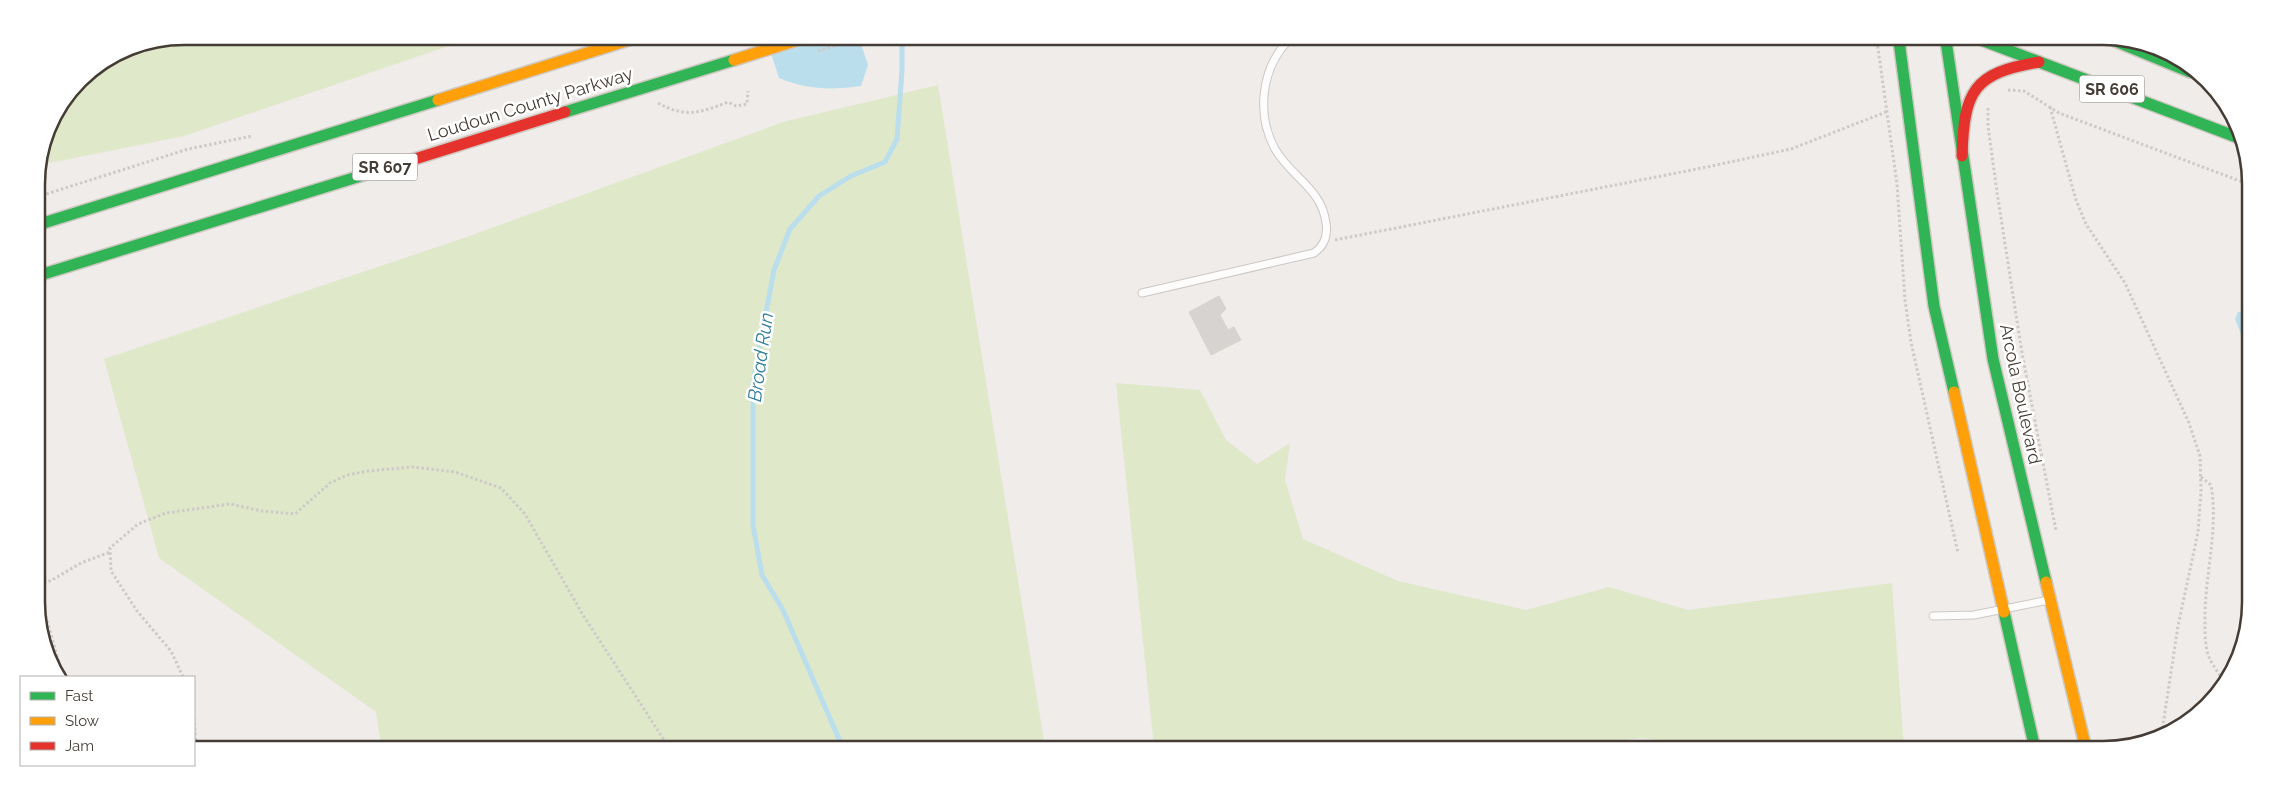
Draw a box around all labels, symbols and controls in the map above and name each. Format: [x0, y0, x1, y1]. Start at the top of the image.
street label: Loudoun County Parkway [425, 63, 636, 145]
road number: SR 606 [2080, 76, 2144, 102]
road number: SR 607 [352, 154, 418, 180]
water label: Broad Run [743, 311, 777, 403]
street label: Arcola Boulevard [1996, 322, 2046, 466]
legend [20, 676, 195, 766]
text: Fast [65, 687, 93, 705]
text: Slow [65, 712, 99, 730]
text: Jam [65, 737, 94, 755]

